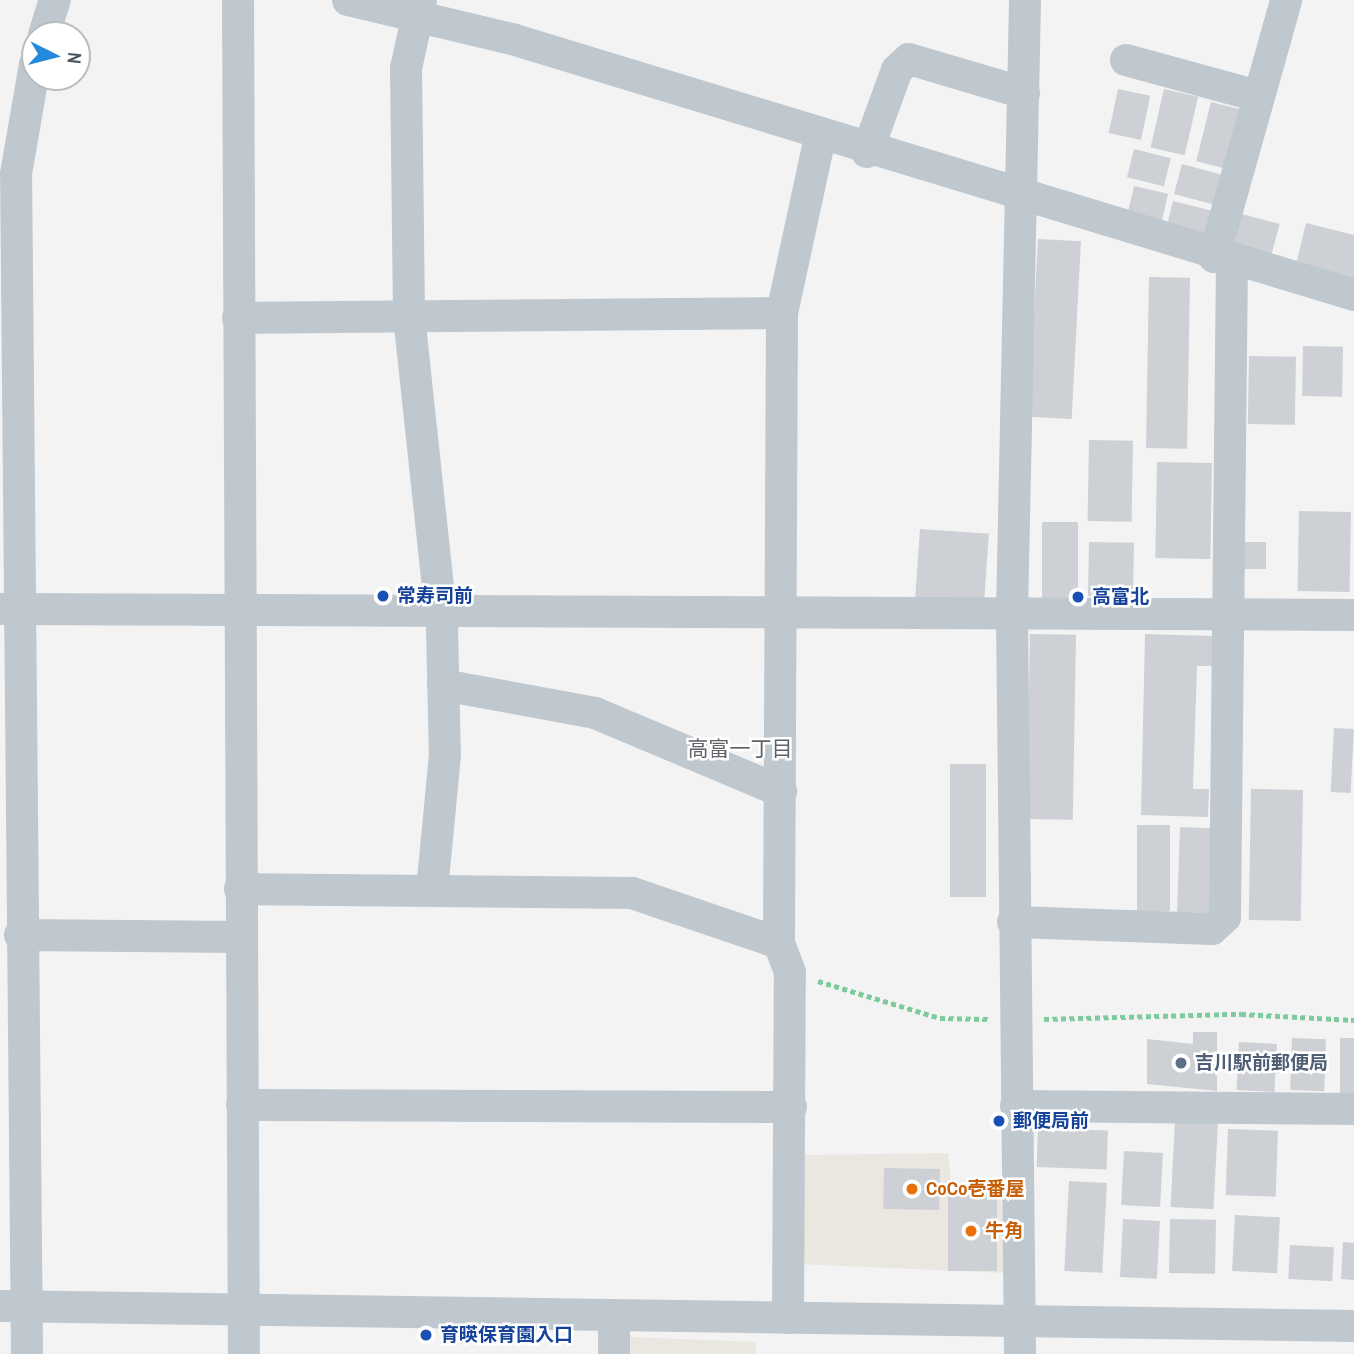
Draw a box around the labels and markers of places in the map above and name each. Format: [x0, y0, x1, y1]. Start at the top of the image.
place label: 常寿司前 [397, 585, 473, 607]
place label: 高富北 [1092, 586, 1149, 608]
marker: 常寿司前 [375, 588, 391, 604]
marker: 高富北 [1070, 589, 1086, 605]
place label: 吉川駅前郵便局 [1195, 1052, 1328, 1074]
marker: 吉川駅前郵便局 [1173, 1055, 1189, 1071]
place label: 郵便局前 [1013, 1110, 1089, 1132]
marker: 郵便局前 [991, 1113, 1007, 1129]
place label: CoCo壱番屋 [926, 1178, 1025, 1200]
marker: CoCo壱番屋 [904, 1181, 920, 1197]
place label: 牛角 [985, 1220, 1023, 1242]
marker: 牛角 [963, 1223, 979, 1239]
place label: 育暎保育園入口 [440, 1324, 573, 1346]
marker: 育暎保育園入口 [418, 1327, 434, 1343]

